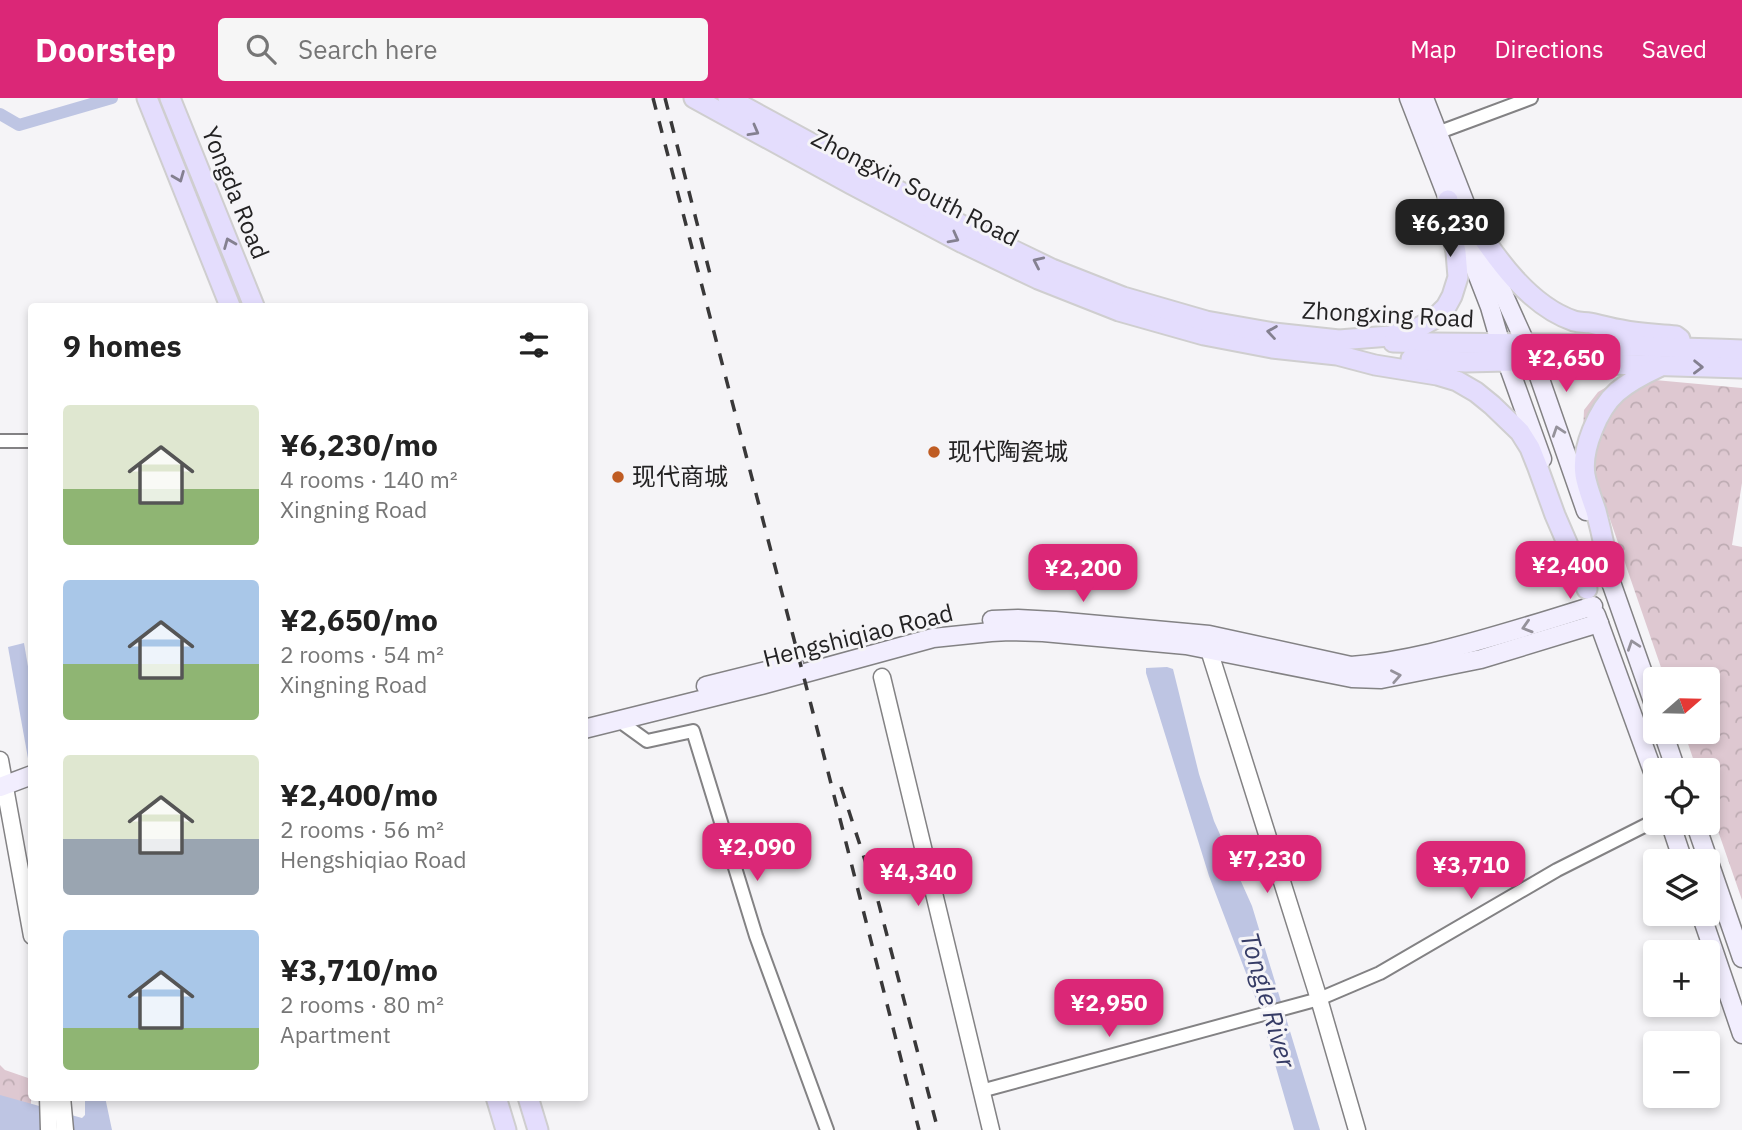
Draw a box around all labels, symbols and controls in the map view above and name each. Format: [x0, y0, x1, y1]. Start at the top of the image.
search box [218, 18, 708, 81]
text: Doorstep [35, 28, 176, 71]
icon: search [242, 30, 280, 68]
text: Search here [298, 32, 437, 66]
text: Map [1410, 33, 1456, 65]
text: Directions [1494, 33, 1604, 65]
text: Saved [1642, 33, 1707, 65]
street label: Zhongxin South Road [806, 121, 1025, 253]
street label: Yongda Road [195, 122, 277, 264]
one-way arrow [747, 123, 759, 136]
one-way arrow [170, 171, 184, 183]
pin: ¥6,230 [1393, 200, 1507, 259]
text: ¥6,230 [1411, 207, 1489, 237]
one-way arrow [947, 230, 959, 244]
one-way arrow [223, 237, 237, 249]
one-way arrow [1033, 256, 1045, 270]
street label: Zhongxing Road [1301, 294, 1475, 334]
one-way arrow [1266, 325, 1278, 340]
text: 9 homes [63, 326, 182, 365]
icon: filters [515, 326, 553, 364]
pin: ¥2,650 [1509, 334, 1623, 394]
text: ¥2,650 [1527, 342, 1605, 372]
one-way arrow [1693, 359, 1703, 375]
text: ¥6,230/mo [280, 425, 438, 464]
one-way arrow [1552, 425, 1566, 437]
icon: home [119, 433, 203, 517]
place label: 现代陶瓷城 [948, 435, 1068, 467]
marker: 现代陶瓷城 [926, 444, 942, 460]
place label: 现代商城 [632, 460, 728, 492]
text: 4 rooms · 140 m² [280, 464, 458, 494]
marker: 现代商城 [610, 469, 626, 485]
text: Xingning Road [280, 494, 427, 524]
pin: ¥2,400 [1513, 542, 1627, 601]
pin: ¥2,200 [1026, 545, 1140, 604]
text: ¥2,400 [1531, 549, 1609, 579]
text: ¥2,200 [1044, 552, 1122, 582]
street label: Hengshiqiao Road [759, 596, 956, 674]
text: ¥2,650/mo [280, 600, 438, 639]
icon: home [119, 608, 203, 692]
one-way arrow [1522, 618, 1534, 633]
text: 2 rooms · 54 m² [280, 639, 444, 669]
one-way arrow [1627, 640, 1641, 652]
north arrow [1643, 667, 1720, 744]
map controls [1643, 667, 1720, 1108]
text: Xingning Road [280, 669, 427, 699]
one-way arrow [1390, 670, 1402, 685]
button: locate [1643, 758, 1720, 835]
text: ¥2,400/mo [280, 775, 438, 814]
icon: home [119, 783, 203, 867]
text: 2 rooms · 56 m² [280, 814, 444, 844]
pin: ¥2,090 [700, 824, 814, 883]
text: ¥2,090 [718, 831, 796, 861]
pin: ¥7,230 [1210, 836, 1324, 895]
pin: ¥3,710 [1414, 842, 1528, 901]
text: ¥7,230 [1228, 843, 1306, 873]
text: Hengshiqiao Road [280, 844, 467, 874]
pin: ¥4,340 [861, 848, 975, 908]
text: ¥3,710 [1432, 849, 1510, 879]
button: layers [1643, 849, 1720, 926]
text: ¥4,340 [879, 856, 957, 886]
water label: Tongle River [1233, 928, 1305, 1073]
button: + [1643, 940, 1720, 1017]
text: ¥3,710/mo [280, 950, 438, 989]
icon: home [119, 958, 203, 1042]
pin: ¥2,950 [1052, 979, 1166, 1039]
text: ¥2,950 [1070, 987, 1148, 1017]
text: 2 rooms · 80 m² [280, 989, 444, 1019]
text: Apartment [280, 1019, 391, 1049]
button: − [1643, 1031, 1720, 1108]

